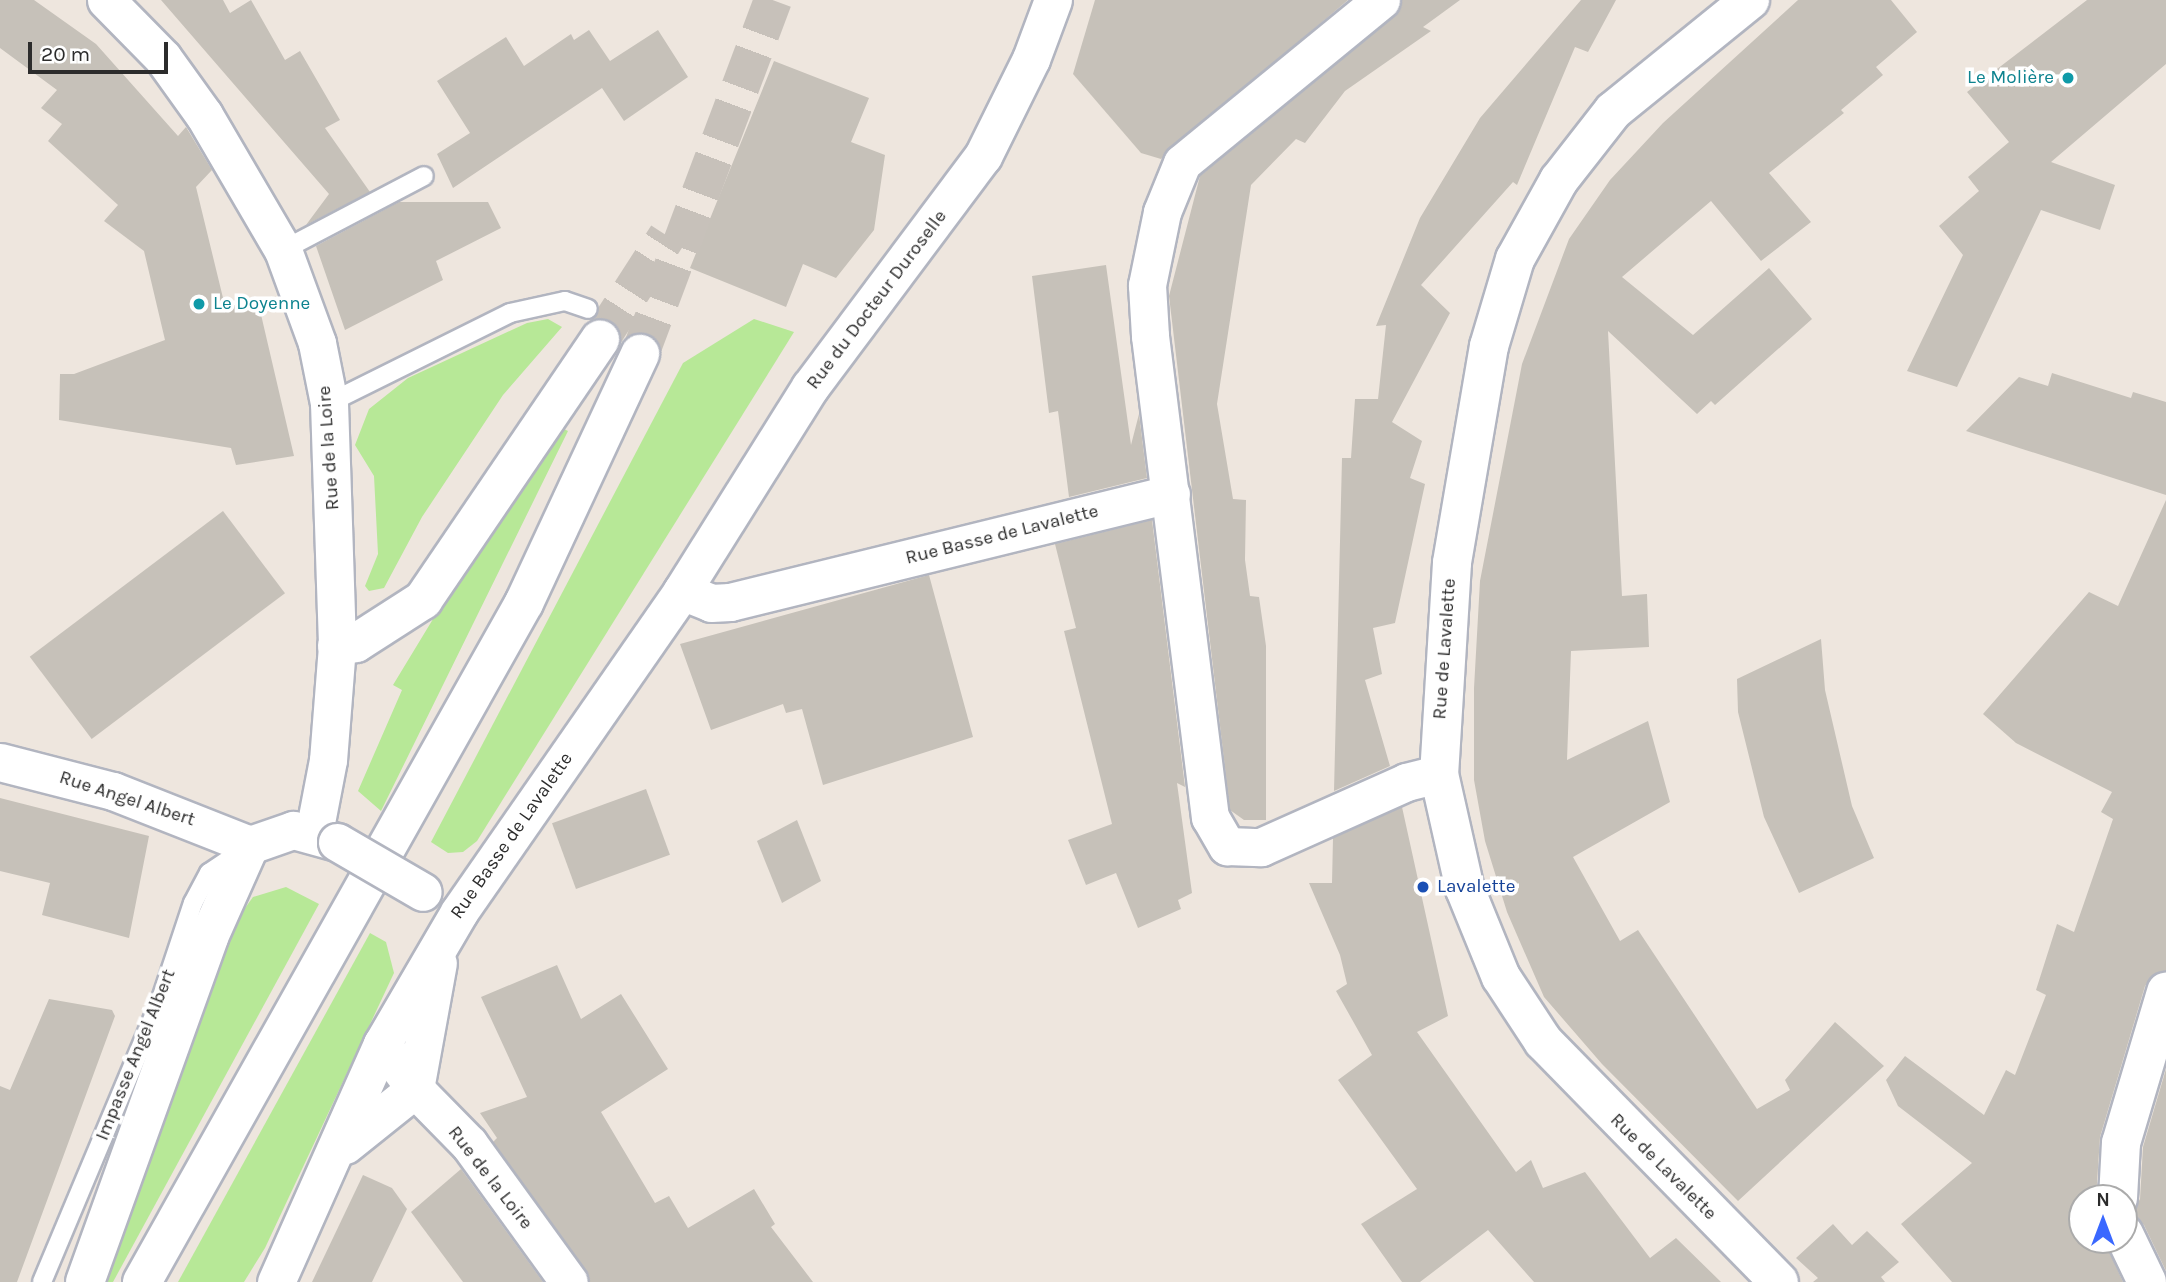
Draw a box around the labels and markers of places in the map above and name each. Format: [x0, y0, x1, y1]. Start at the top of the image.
place label: Le Molière [1967, 67, 2054, 89]
marker: Le Molière [2060, 70, 2076, 86]
place label: Le Doyenne [213, 293, 310, 315]
marker: Le Doyenne [191, 296, 207, 312]
place label: Lavalette [1437, 876, 1515, 898]
marker: Lavalette [1415, 879, 1431, 895]

